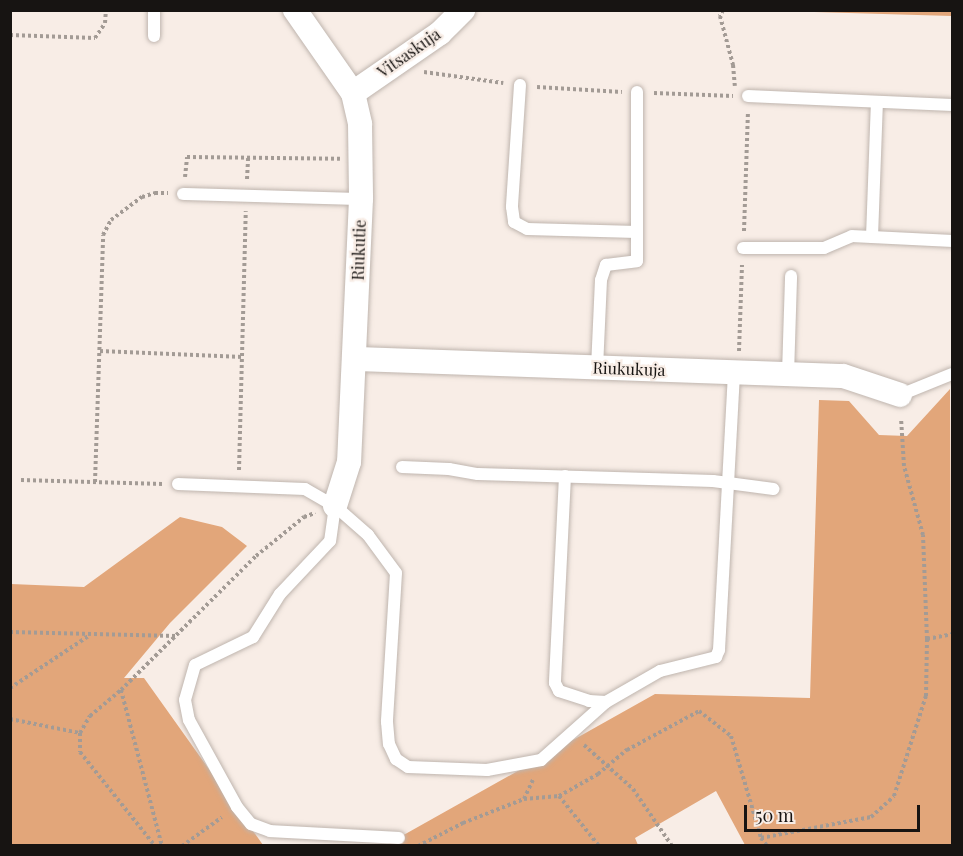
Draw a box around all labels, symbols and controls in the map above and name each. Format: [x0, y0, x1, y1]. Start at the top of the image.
street label: Vitsaskuja [374, 24, 444, 82]
street label: Riukutie [348, 219, 370, 281]
street label: Riukukuja [592, 358, 666, 380]
scale bar [747, 793, 922, 831]
text: 50 m [755, 803, 794, 827]

